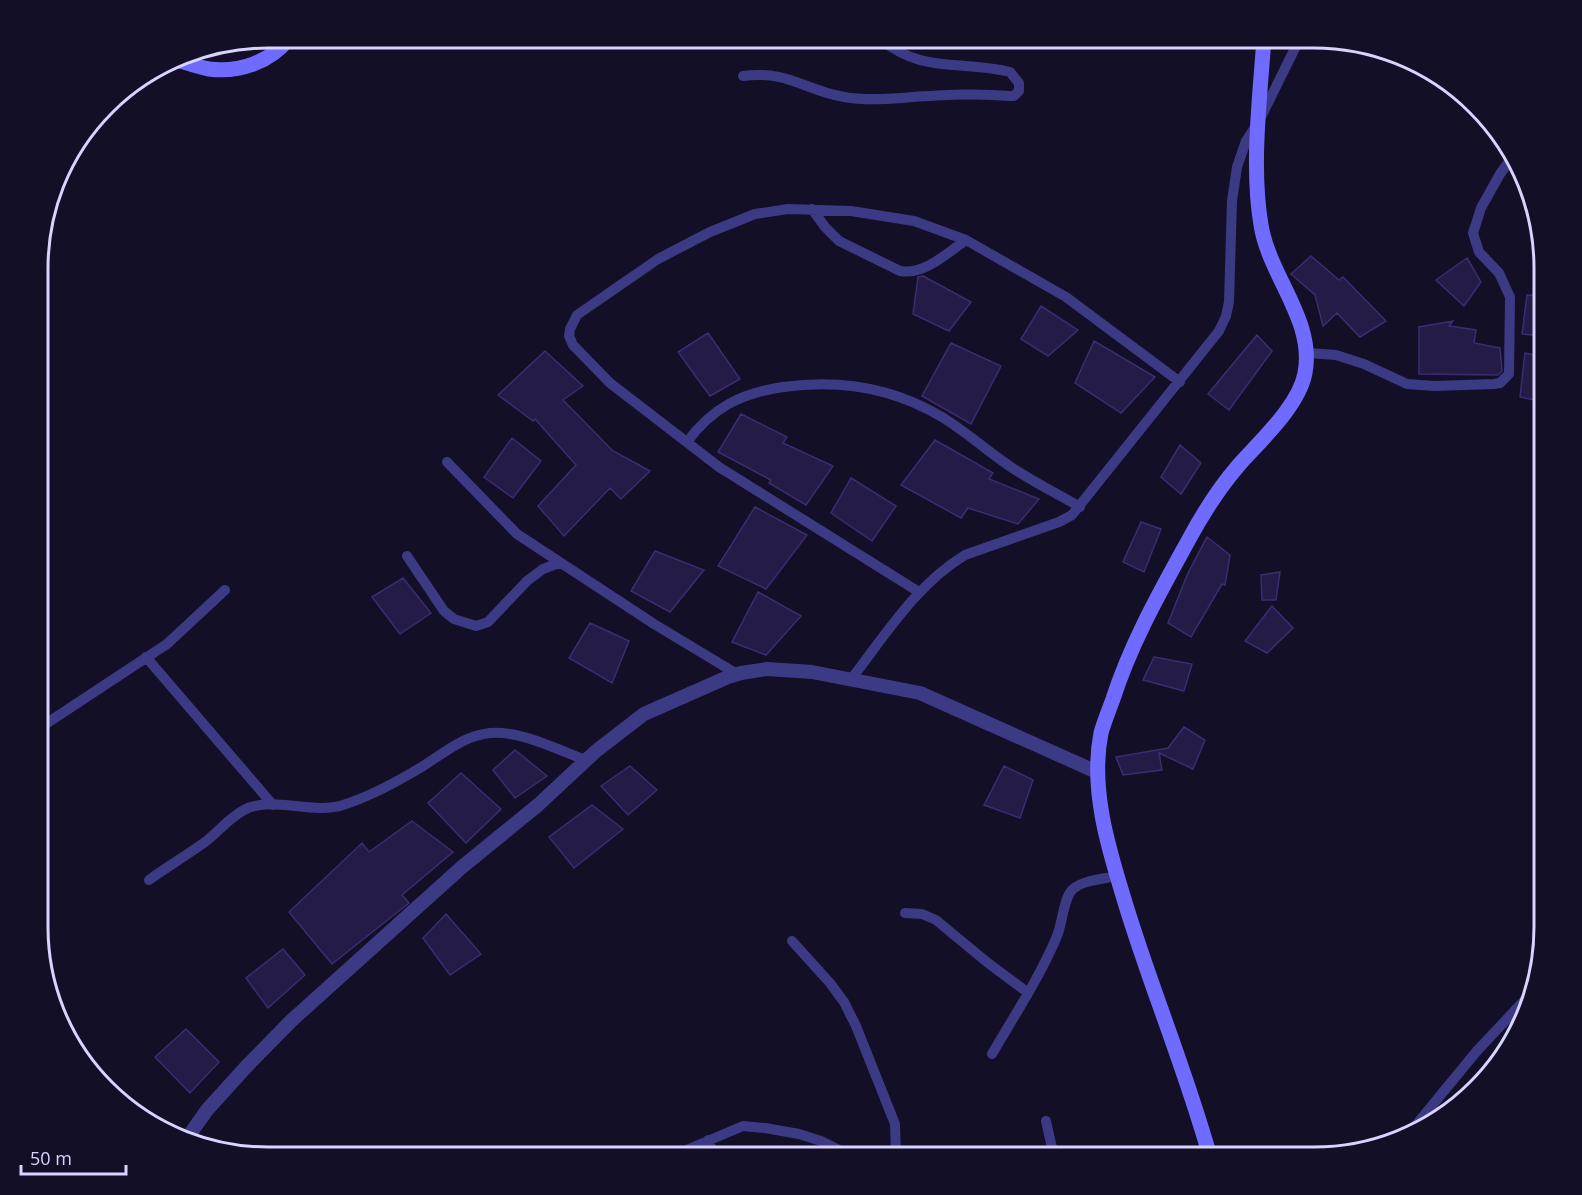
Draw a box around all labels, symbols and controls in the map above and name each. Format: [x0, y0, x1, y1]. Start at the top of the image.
scale bar [21, 1138, 126, 1176]
text: 50 m [30, 1146, 72, 1170]

